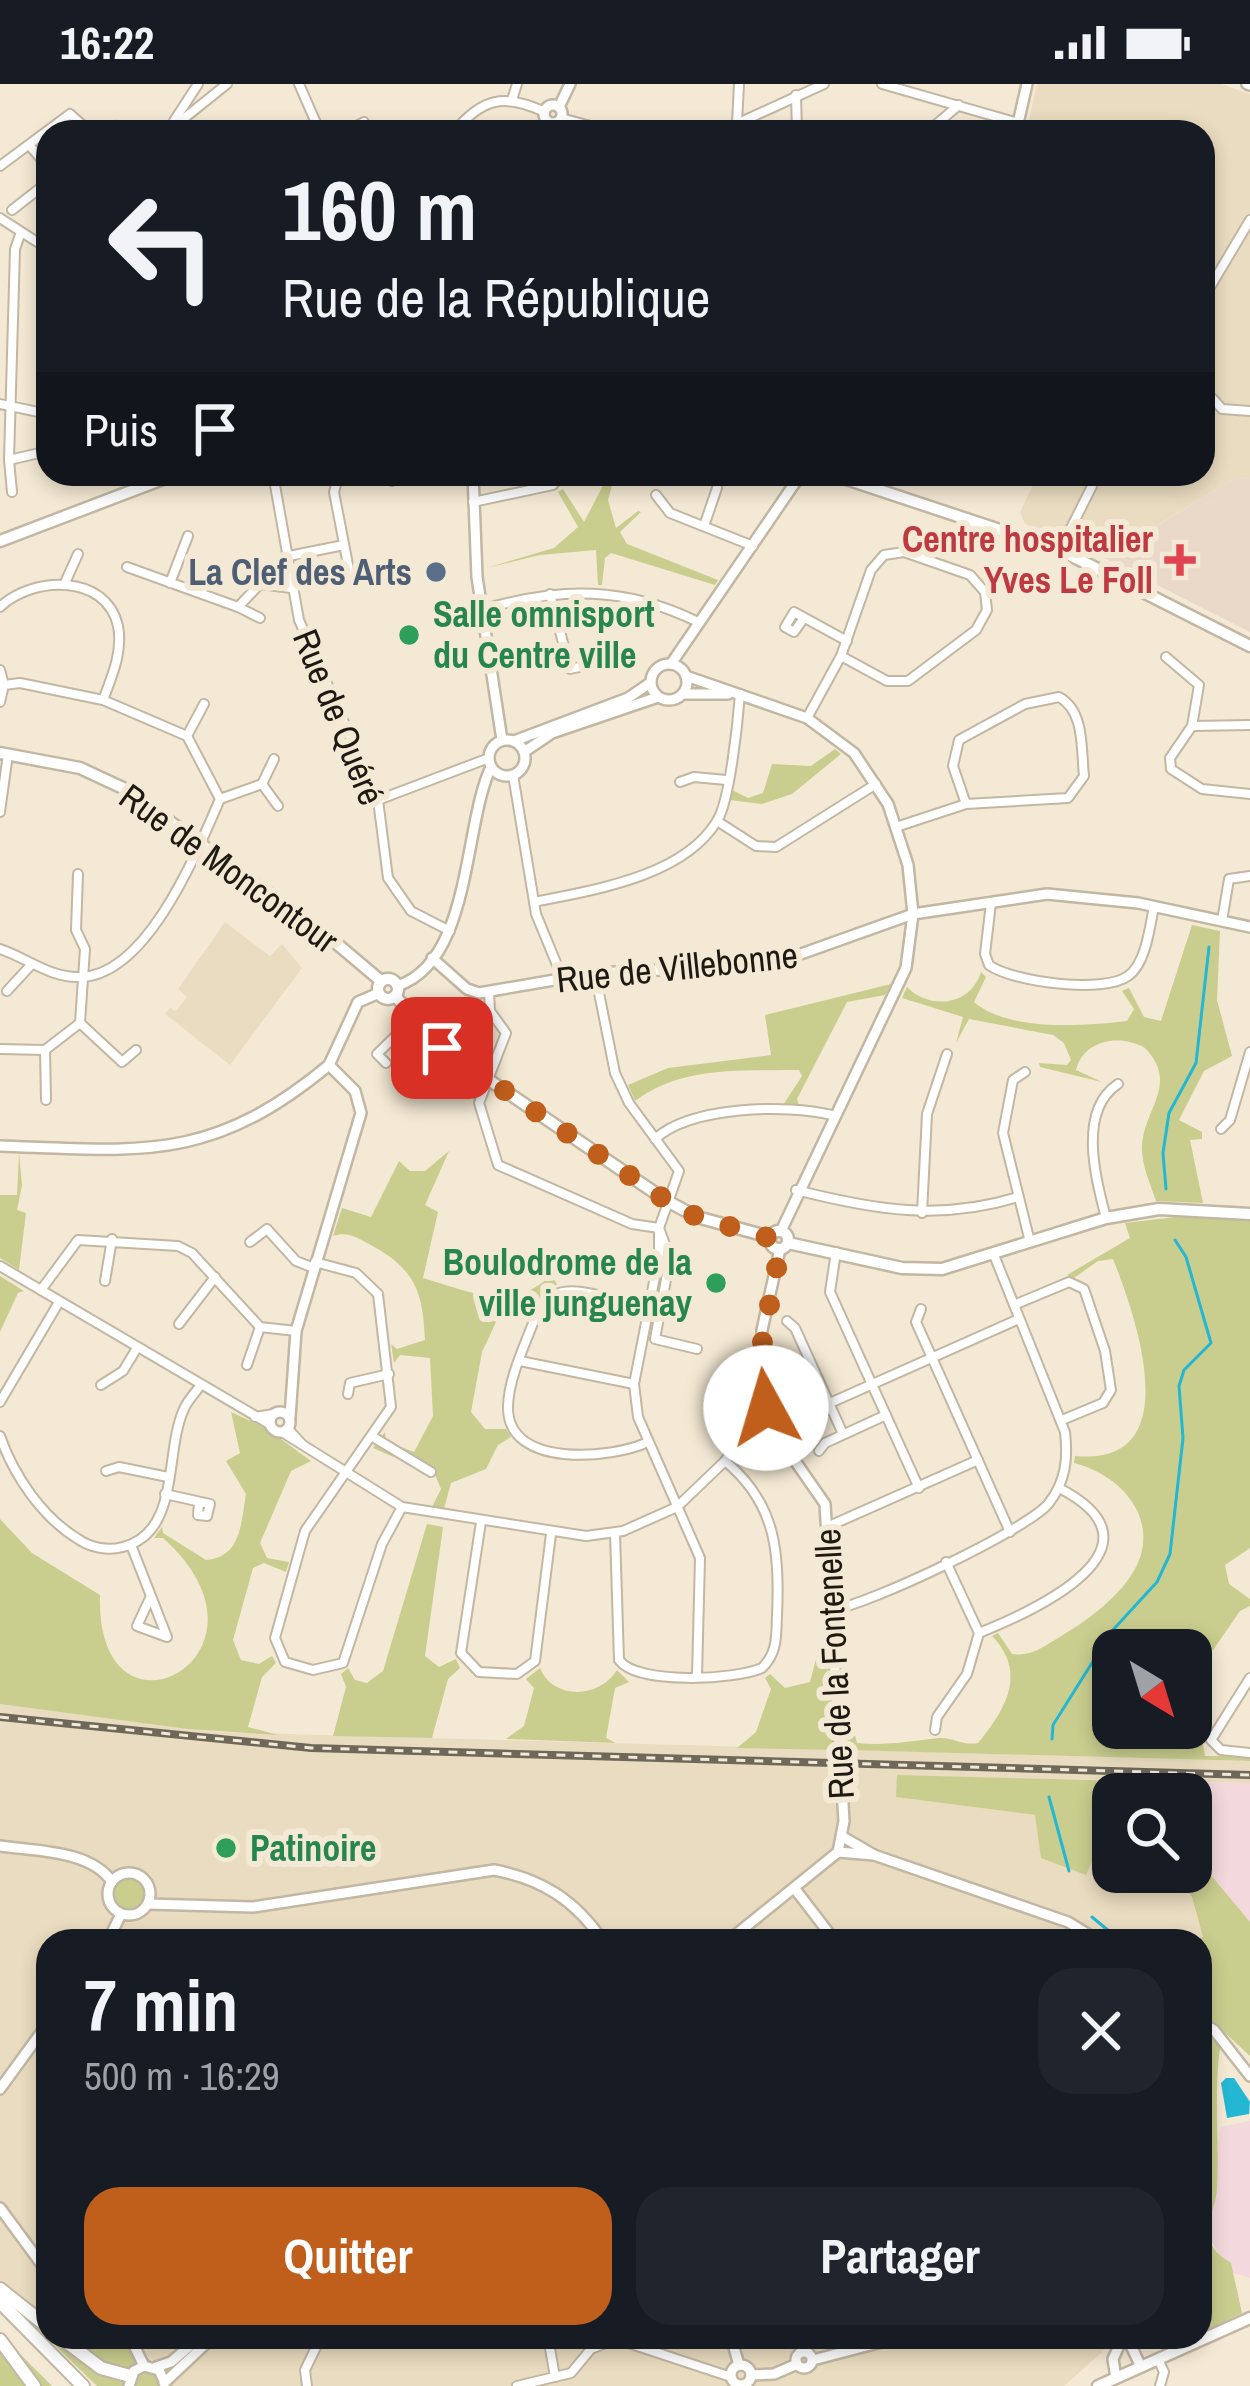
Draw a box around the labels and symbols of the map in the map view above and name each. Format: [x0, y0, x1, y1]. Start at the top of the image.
place label: Centre hospitalier Yves Le Foll [902, 515, 1154, 604]
marker: Centre hospitalier Yves Le Foll [1164, 544, 1196, 576]
place label: La Clef des Arts [188, 548, 412, 596]
marker: La Clef des Arts [423, 559, 449, 585]
place label: Salle omnisport du Centre ville [433, 590, 655, 679]
street label: Rue de Quéré [282, 622, 396, 812]
marker: Salle omnisport du Centre ville [396, 622, 422, 648]
street label: Rue de Moncontour [110, 772, 348, 964]
street label: Rue de Villebonne [554, 930, 800, 1004]
pin [391, 997, 493, 1099]
place label: Boulodrome de la ville junguenay [443, 1238, 693, 1327]
marker: Boulodrome de la ville junguenay [703, 1270, 729, 1296]
position arrow [703, 1345, 829, 1471]
street label: Rue de la Fontenelle [803, 1527, 865, 1801]
north arrow [1092, 1629, 1212, 1749]
place label: Patinoire [250, 1824, 376, 1872]
marker: Patinoire [213, 1835, 239, 1861]

